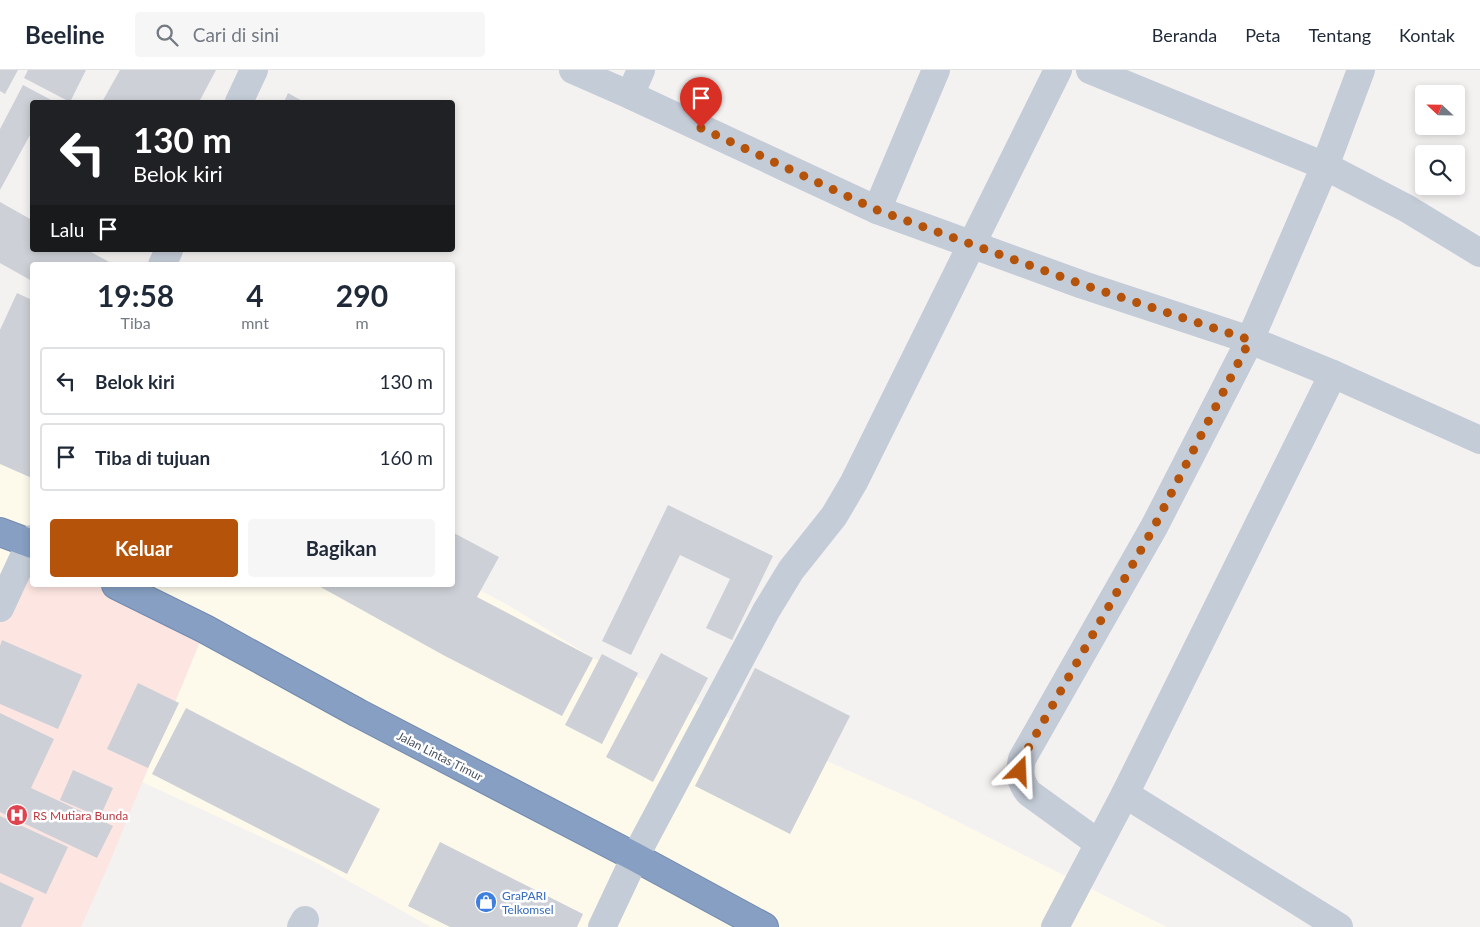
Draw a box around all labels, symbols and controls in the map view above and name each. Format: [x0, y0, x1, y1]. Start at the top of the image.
search box [135, 12, 485, 57]
text: Beeline [25, 20, 105, 49]
icon: search [153, 21, 181, 49]
text: Cari di sini [193, 23, 279, 46]
text: Beranda [1152, 24, 1217, 46]
text: Peta [1245, 24, 1280, 46]
text: Tentang [1308, 24, 1371, 46]
text: Kontak [1399, 24, 1455, 46]
pin [680, 77, 722, 128]
icon: arrive [687, 84, 715, 112]
north arrow [1415, 85, 1465, 135]
map controls [1415, 85, 1465, 195]
text: 130 m [133, 118, 232, 160]
icon: left [50, 120, 115, 185]
button: search [1415, 145, 1465, 195]
text: Belok kiri [133, 160, 223, 187]
icon: arrive [94, 215, 122, 243]
text: Lalu [50, 218, 84, 241]
text: 19:58 [97, 277, 174, 313]
text: 4 [246, 277, 264, 313]
text: 290 [336, 277, 388, 313]
text: Tiba [121, 313, 151, 332]
text: mnt [241, 313, 269, 332]
text: m [355, 313, 369, 332]
icon: left [52, 367, 80, 395]
text: Belok kiri [95, 370, 175, 393]
text: 130 m [379, 370, 433, 393]
icon: arrive [52, 443, 80, 471]
text: Tiba di tujuan [95, 446, 210, 469]
text: 160 m [379, 446, 433, 469]
button: Keluar [50, 519, 238, 577]
button: Bagikan [248, 519, 435, 577]
street label: Jalan Lintas Timur [395, 728, 486, 784]
position arrow [993, 744, 1045, 796]
hospital icon: RS Mutiara Bunda [5, 803, 29, 827]
place label: RS Mutiara Bunda [33, 808, 128, 823]
place label: GraPARI Telkomsel [502, 888, 554, 917]
shop icon: GraPARI Telkomsel [474, 890, 498, 914]

